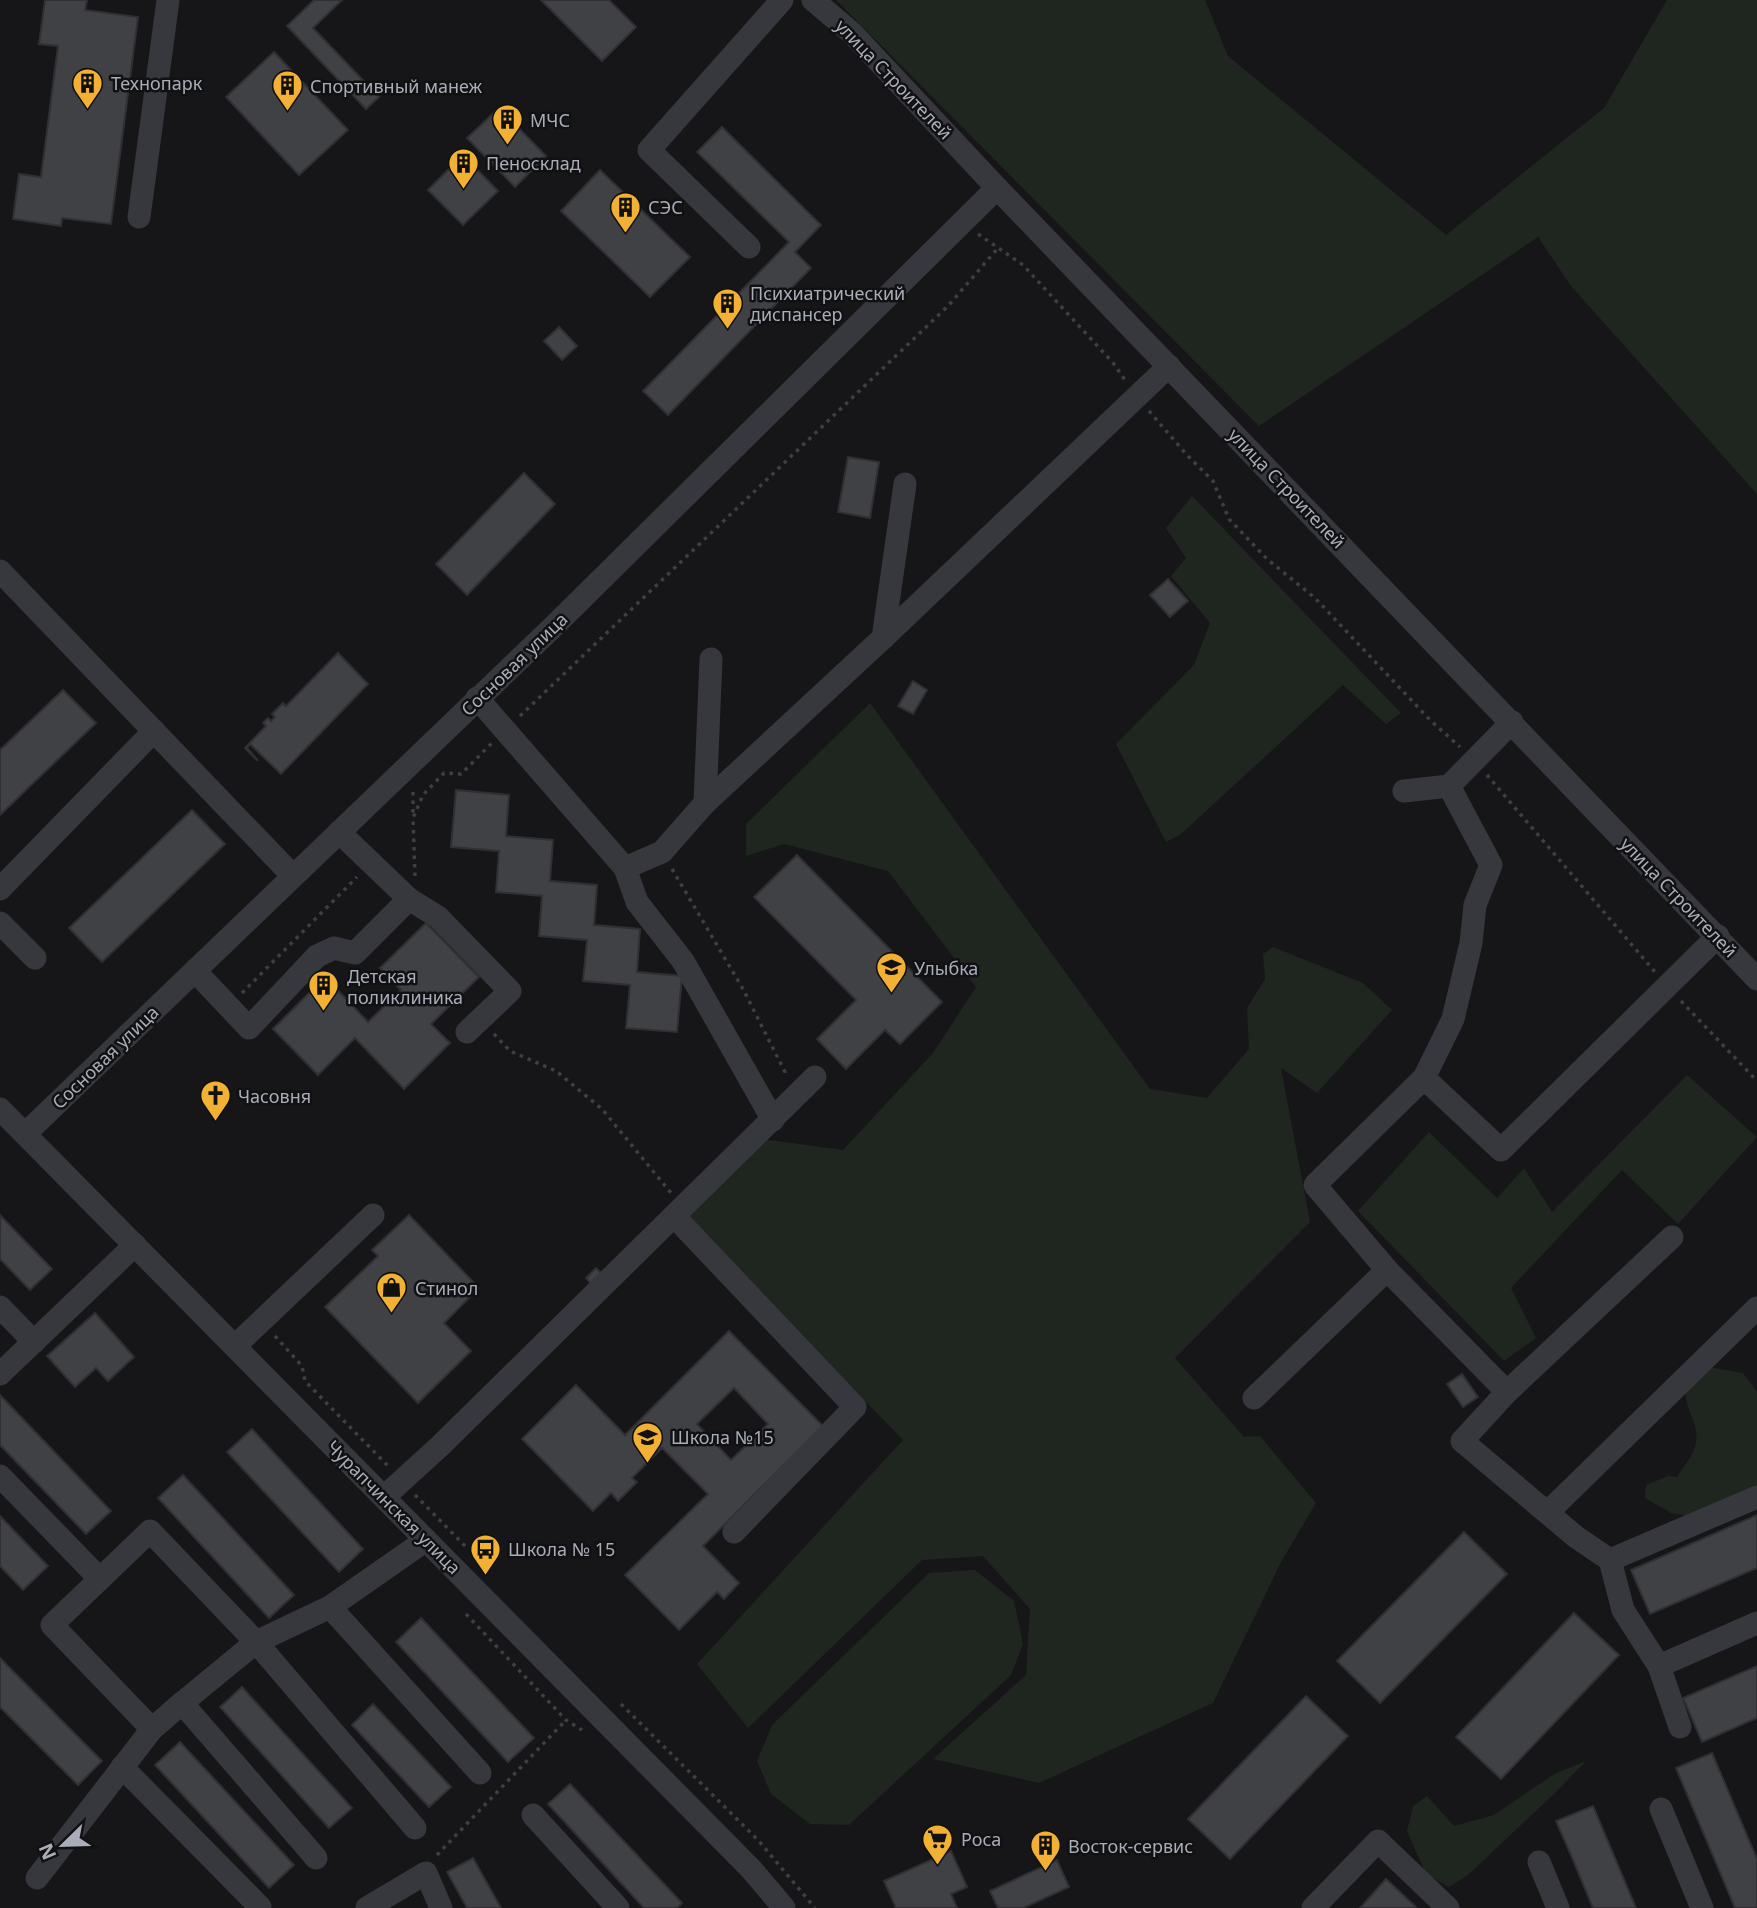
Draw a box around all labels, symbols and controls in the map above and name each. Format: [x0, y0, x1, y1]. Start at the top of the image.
street label: улица Строителей [830, 14, 958, 144]
building icon: Технопарк [71, 66, 105, 110]
building icon: Спортивный манеж [270, 69, 304, 113]
place label: Технопарк [111, 71, 203, 95]
place label: Спортивный манеж [310, 74, 483, 98]
building icon: МЧС [490, 103, 524, 147]
place label: МЧС [530, 108, 570, 132]
building icon: Пеносклад [446, 146, 480, 190]
place label: Пеносклад [486, 151, 581, 175]
building icon: СЭС [608, 190, 642, 234]
place label: СЭС [648, 195, 683, 219]
place label: Психиатрический диспансер [750, 281, 905, 326]
building icon: Психиатрический диспансер [710, 286, 744, 330]
street label: улица Строителей [1223, 423, 1351, 553]
street label: Сосновая улица [456, 607, 572, 721]
street label: улица Строителей [1615, 832, 1743, 962]
school or university icon: Улыбка [874, 951, 908, 995]
place label: Улыбка [914, 956, 978, 980]
place label: Детская поликлиника [347, 964, 463, 1009]
building icon: Детская поликлиника [307, 969, 341, 1013]
street label: Сосновая улица [47, 1000, 163, 1114]
church icon: Часовня [198, 1079, 232, 1123]
place label: Часовня [238, 1084, 311, 1108]
shop icon: Стинол [375, 1271, 409, 1315]
place label: Стинол [415, 1276, 478, 1300]
school or university icon: Школа №15 [631, 1420, 665, 1464]
place label: Школа №15 [671, 1425, 774, 1449]
street label: Чурапчинская улица [322, 1435, 466, 1579]
bus stop icon: Школа № 15 [468, 1532, 502, 1576]
place label: Школа № 15 [508, 1537, 615, 1561]
north arrow [28, 1810, 98, 1880]
supermarket icon: Роса [921, 1822, 955, 1866]
place label: Роса [961, 1827, 1001, 1851]
building icon: Восток-сервис [1028, 1829, 1062, 1873]
place label: Восток-сервис [1068, 1834, 1193, 1858]
text: N [32, 1839, 62, 1864]

